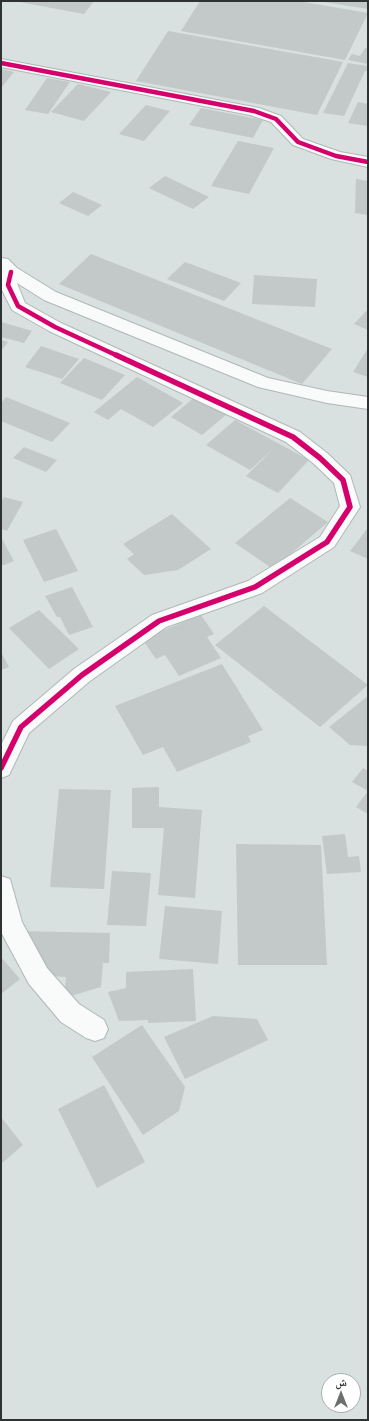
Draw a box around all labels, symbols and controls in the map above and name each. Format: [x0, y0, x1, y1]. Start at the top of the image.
north arrow [321, 1373, 361, 1413]
text: ش [335, 1374, 347, 1390]

